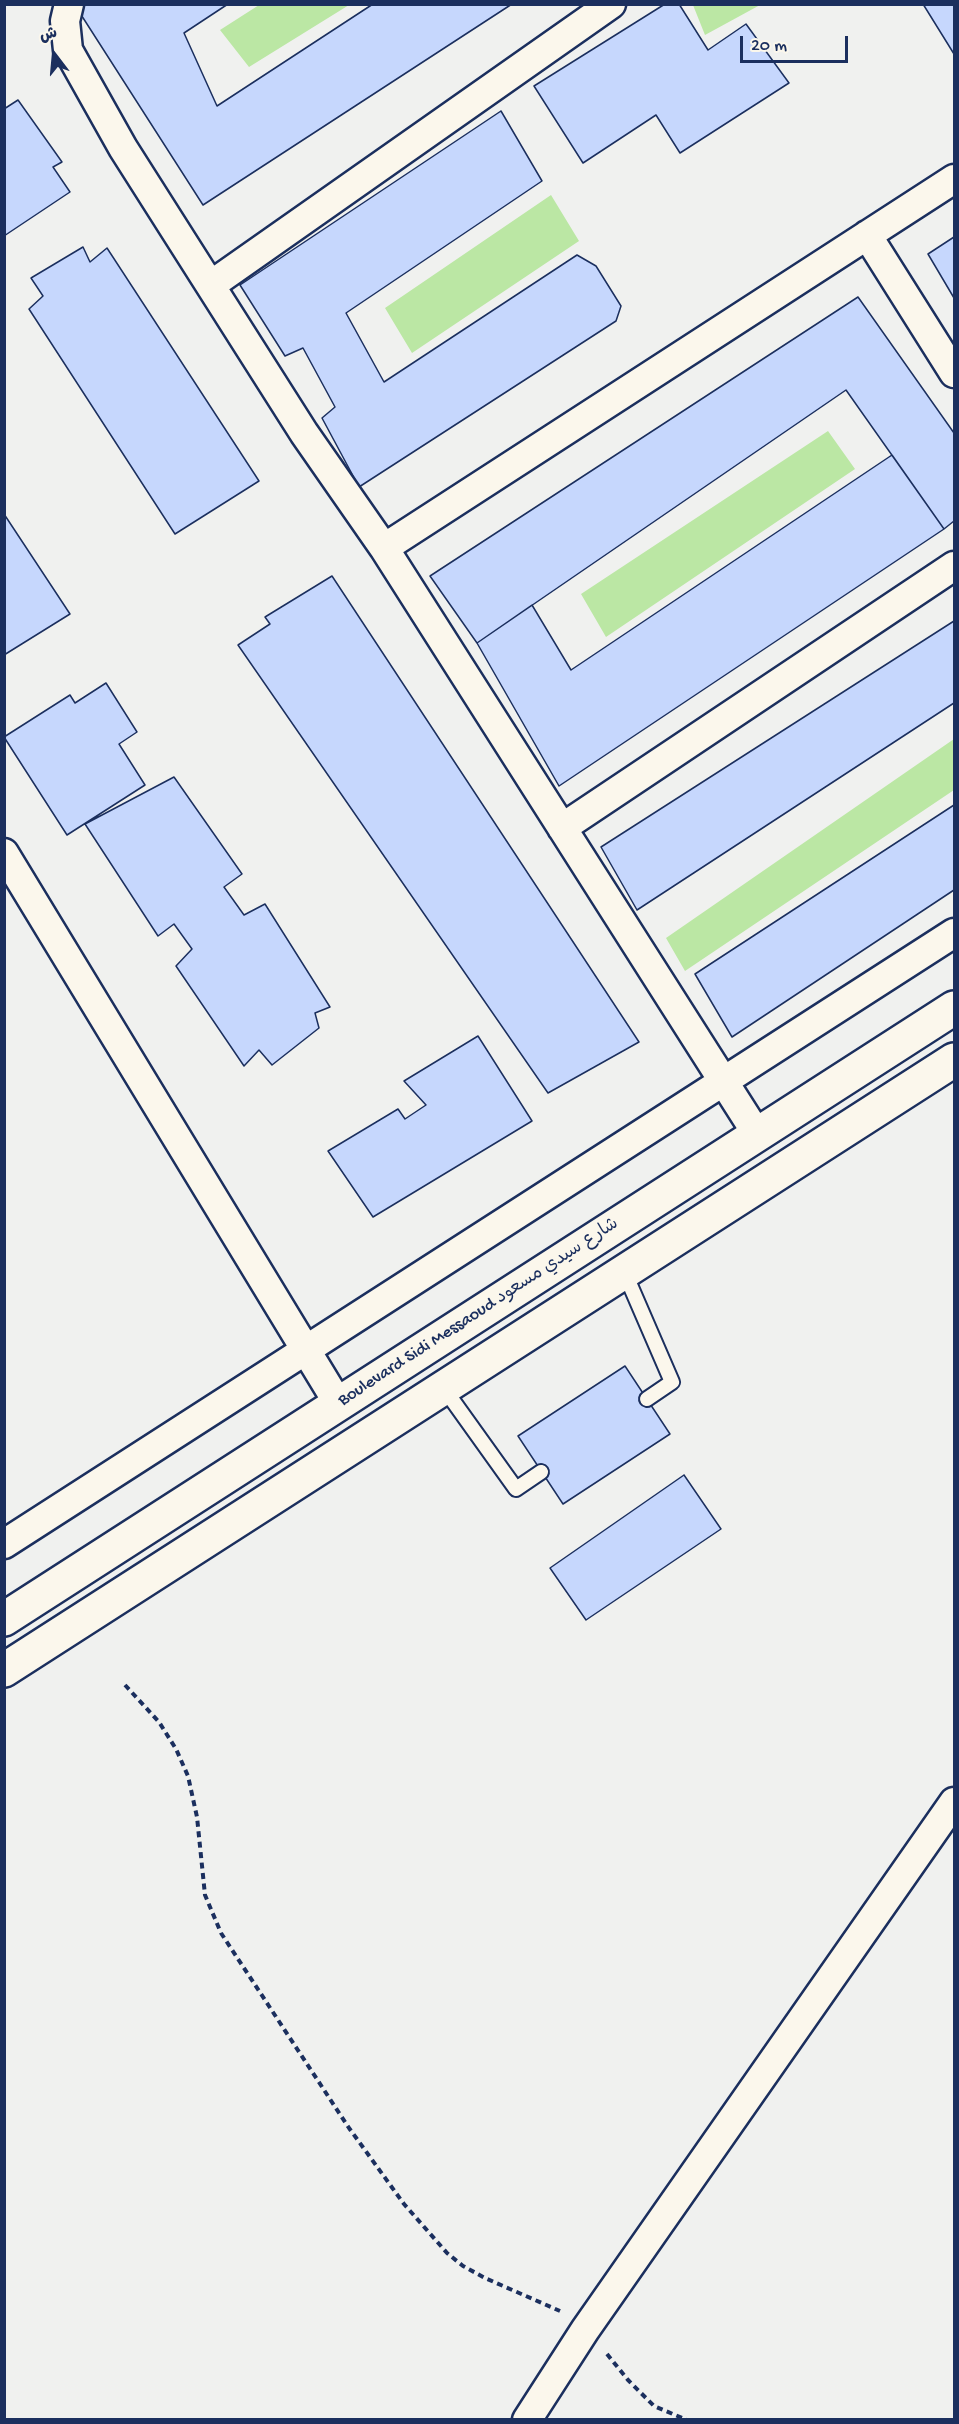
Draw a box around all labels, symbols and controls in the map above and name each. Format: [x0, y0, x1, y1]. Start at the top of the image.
north arrow [24, 24, 84, 84]
scale bar [743, 24, 851, 62]
text: ش [38, 25, 60, 48]
text: 20 m [751, 36, 787, 57]
street label: Boulevard Sidi Messaoud شارع سيدي مسعود [335, 1214, 623, 1412]

